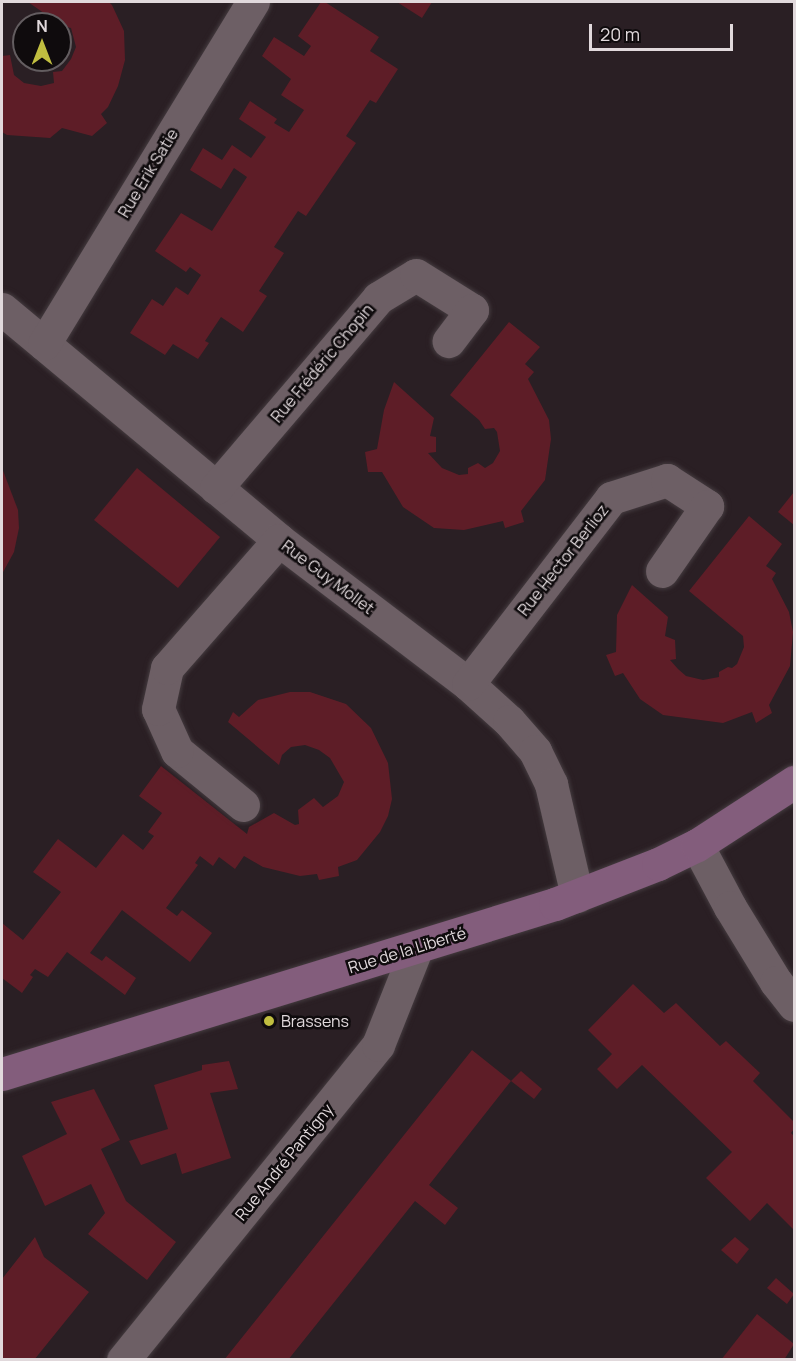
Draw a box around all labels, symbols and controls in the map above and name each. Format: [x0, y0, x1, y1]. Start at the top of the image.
north arrow [12, 12, 72, 72]
scale bar [592, 12, 736, 50]
text: N [36, 15, 48, 37]
text: 20 m [600, 22, 640, 46]
street label: Rue Erik Satie [114, 125, 182, 221]
street label: Rue Frédéric Chopin [267, 300, 377, 426]
street label: Rue Hector Berlioz [514, 501, 612, 619]
street label: Rue Guy Mollet [278, 536, 378, 618]
street label: Rue de la Liberté [346, 923, 468, 977]
place label: Brassens [281, 1011, 349, 1031]
marker: Brassens [262, 1014, 276, 1028]
street label: Rue André Pantigny [231, 1100, 337, 1224]

